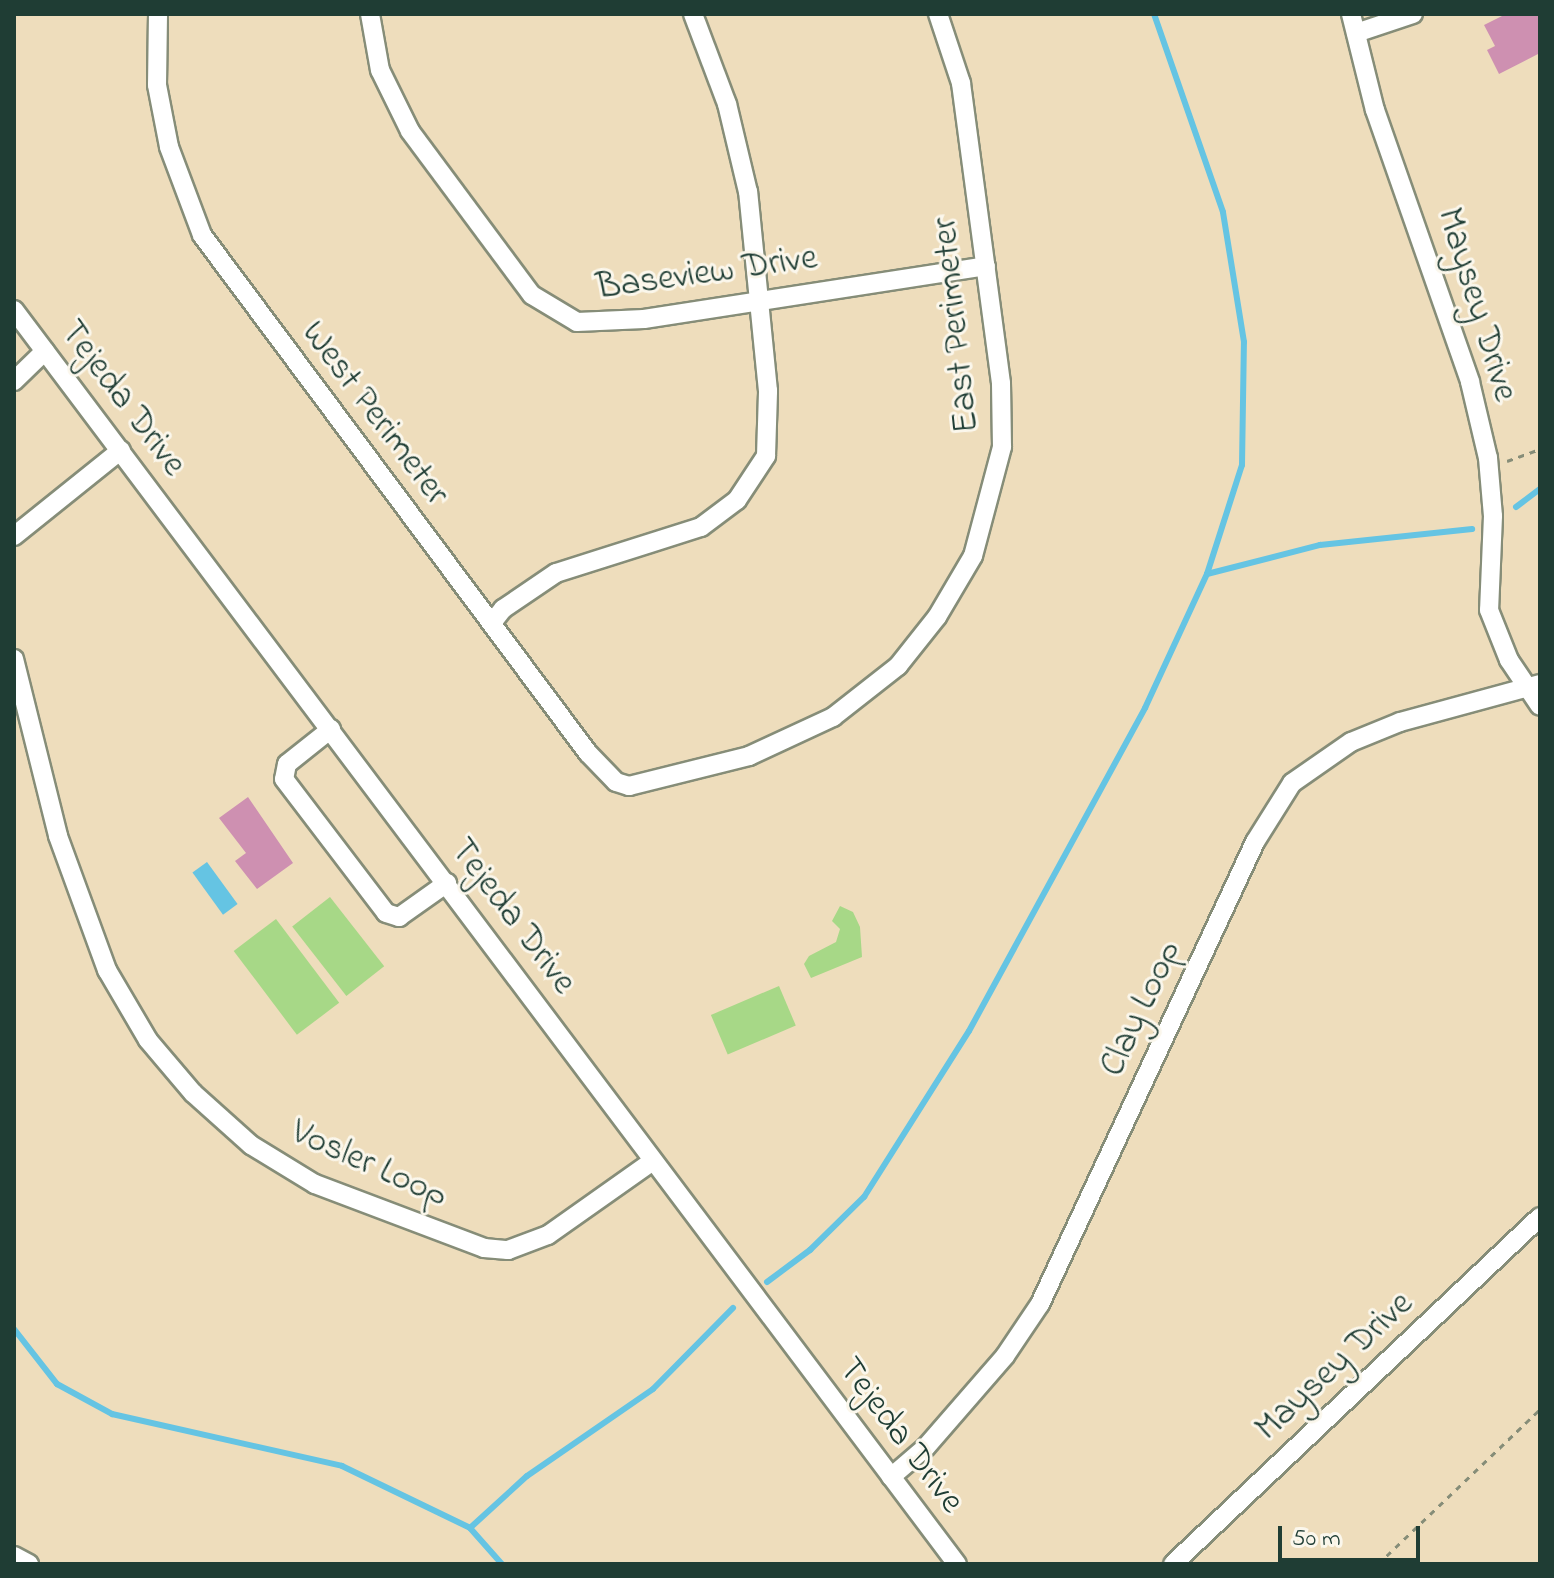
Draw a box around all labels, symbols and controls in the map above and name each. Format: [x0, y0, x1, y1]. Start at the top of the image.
street label: Maysey Drive [1426, 203, 1526, 407]
street label: East Perimeter [924, 215, 990, 435]
street label: Baseview Drive [594, 237, 820, 311]
street label: Tejeda Drive [49, 313, 195, 485]
street label: West Perimeter [291, 313, 457, 515]
street label: Tejeda Drive [439, 831, 585, 1003]
street label: Clay Loop [1092, 934, 1192, 1084]
street label: Vosler Loop [284, 1111, 454, 1219]
street label: Maysey Drive [1247, 1283, 1423, 1451]
street label: Tejeda Drive [827, 1350, 973, 1522]
scale bar [1282, 1510, 1424, 1560]
text: 50 m [1292, 1522, 1341, 1557]

